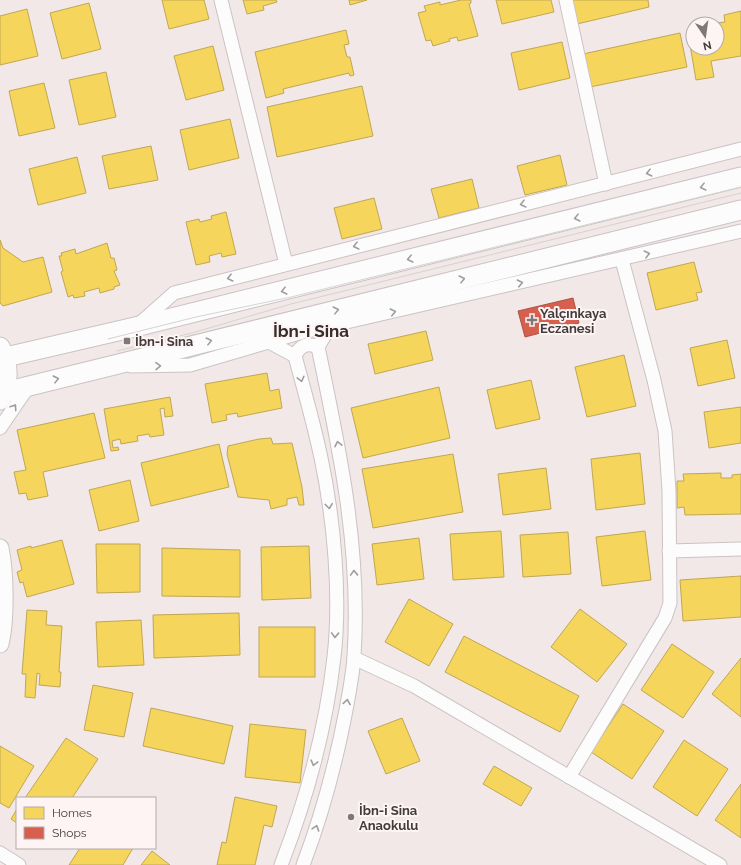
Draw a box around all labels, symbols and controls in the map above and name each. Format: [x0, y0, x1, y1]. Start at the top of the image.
north arrow [685, 16, 725, 56]
text: N [702, 38, 713, 53]
one-way arrow [646, 168, 652, 176]
one-way arrow [700, 182, 706, 190]
one-way arrow [520, 200, 526, 208]
one-way arrow [574, 213, 581, 222]
one-way arrow [353, 242, 359, 250]
one-way arrow [643, 250, 650, 259]
one-way arrow [407, 255, 413, 263]
one-way arrow [227, 274, 233, 282]
one-way arrow [458, 275, 465, 284]
one-way arrow [517, 280, 523, 288]
one-way arrow [281, 286, 287, 294]
one-way arrow [332, 306, 339, 315]
place label: Yalçınkaya Eczanesi [540, 306, 607, 336]
one-way arrow [390, 308, 396, 316]
marker: Yalçınkaya Eczanesi [527, 315, 537, 325]
district label: İbn-i Sina [273, 321, 349, 341]
place label: İbn-i Sina [135, 334, 194, 349]
marker: İbn-i Sina [122, 336, 132, 346]
one-way arrow [206, 337, 213, 346]
one-way arrow [155, 362, 161, 370]
one-way arrow [296, 375, 305, 382]
one-way arrow [53, 376, 59, 384]
one-way arrow [9, 404, 17, 411]
one-way arrow [335, 441, 343, 447]
one-way arrow [324, 503, 333, 509]
one-way arrow [350, 570, 359, 576]
one-way arrow [331, 632, 339, 638]
one-way arrow [342, 699, 351, 705]
one-way arrow [310, 760, 319, 767]
legend [16, 797, 156, 849]
place label: İbn-i Sina Anaokulu [359, 803, 418, 833]
text: Homes [52, 806, 92, 820]
marker: İbn-i Sina Anaokulu [346, 812, 356, 822]
one-way arrow [311, 825, 319, 832]
text: Shops [52, 826, 87, 840]

